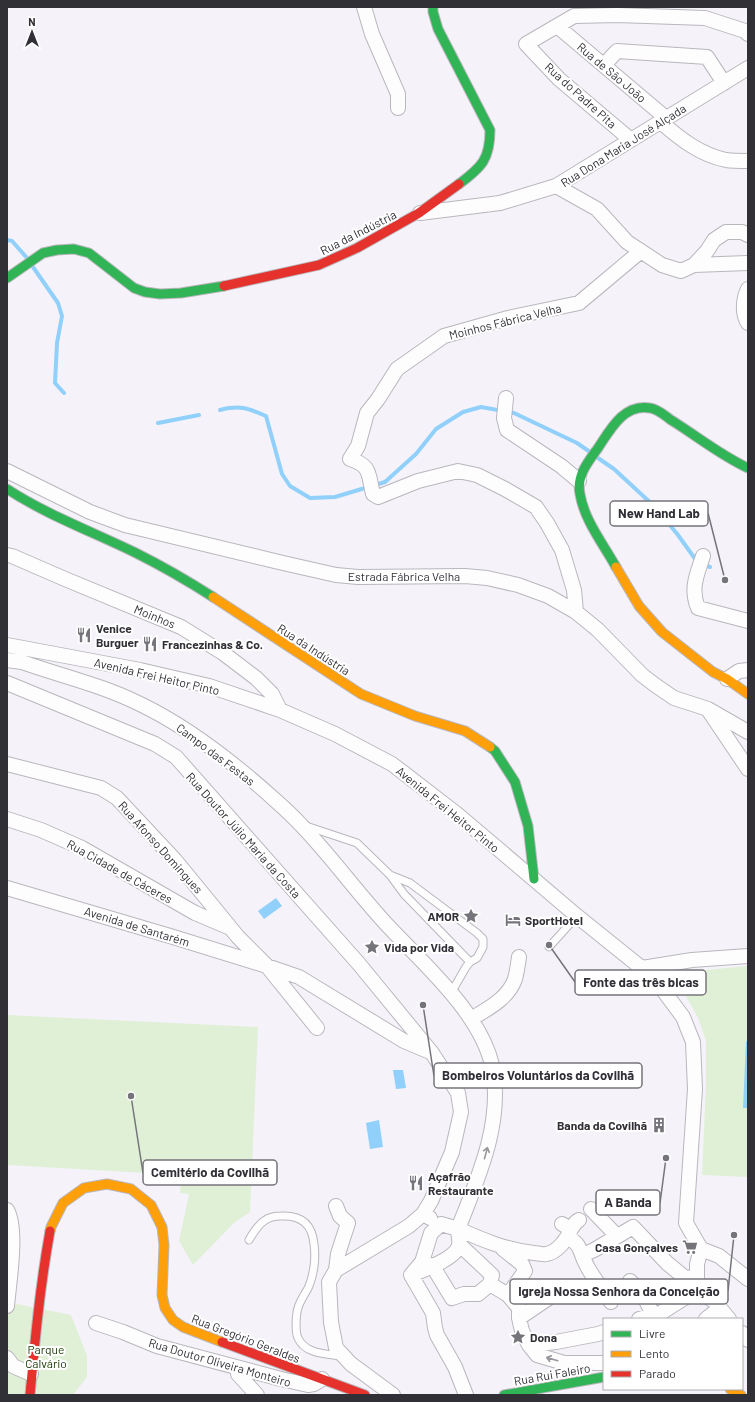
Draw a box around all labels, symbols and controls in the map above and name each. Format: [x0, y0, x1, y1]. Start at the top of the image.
north arrow [12, 12, 52, 52]
text: N [28, 15, 36, 28]
street label: Rua de São João [575, 39, 649, 105]
street label: Rua do Padre Pita [542, 59, 620, 131]
street label: Rua Dona Maria José Alçada [558, 101, 688, 189]
street label: Rua da Indústria [318, 207, 398, 257]
street label: Moinhos Fábrica Velha [447, 300, 563, 342]
callout: New Hand Lab [610, 501, 708, 526]
text: New Hand Lab [618, 505, 700, 521]
street label: Estrada Fábrica Velha [348, 569, 460, 583]
street label: Moinhos [132, 601, 178, 631]
street label: Rua da Indústria [275, 620, 353, 678]
place label: Venice Burguer [96, 621, 139, 649]
restaurant icon: Venice Burguer [75, 626, 93, 644]
restaurant icon: Francezinhas & Co. [141, 635, 159, 653]
place label: Francezinhas & Co. [162, 637, 263, 651]
street label: Avenida Frei Heitor Pinto [93, 655, 221, 697]
street label: Campo das Festas [174, 720, 258, 788]
street label: Avenida Frei Heitor Pinto [394, 763, 502, 855]
street label: Rua Doutor Júlio Maria da Costa [184, 769, 304, 901]
street label: Rua Afonso Domingues [116, 798, 206, 896]
street label: Rua Cidade de Cáceres [65, 836, 175, 906]
street label: Avenida de Santarém [83, 903, 191, 949]
place icon: AMOR [462, 907, 480, 925]
place label: AMOR [428, 909, 459, 923]
hotel icon: SportHotel [504, 911, 522, 929]
place label: SportHotel [525, 913, 583, 927]
place icon: Vida por Vida [363, 938, 381, 956]
place label: Vida por Vida [384, 940, 454, 954]
callout: Fonte das três bicas [575, 970, 706, 995]
text: Fonte das três bicas [583, 974, 699, 990]
callout: Bombeiros Voluntários da Covilhã [434, 1063, 642, 1088]
text: Bombeiros Voluntários da Covilhã [442, 1067, 634, 1083]
building icon: Banda da Covilhã [650, 1116, 668, 1134]
place label: Banda da Covilhã [557, 1118, 647, 1132]
one-way arrow [482, 1147, 490, 1160]
callout: Cemitério da Covilhã [143, 1160, 277, 1185]
text: Cemitério da Covilhã [151, 1164, 269, 1180]
place label: Açafrão Restaurante [428, 1169, 494, 1197]
restaurant icon: Açafrão Restaurante [407, 1174, 425, 1192]
callout: A Banda [596, 1190, 660, 1215]
text: A Banda [604, 1194, 652, 1210]
supermarket icon: Casa Gonçalves [681, 1238, 699, 1256]
place label: Casa Gonçalves [595, 1240, 678, 1254]
callout: Igreja Nossa Senhora da Conceição [510, 1279, 728, 1304]
text: Igreja Nossa Senhora da Conceição [518, 1283, 720, 1299]
street label: Rua Gregório Geraldes [190, 1311, 302, 1365]
legend [603, 1318, 743, 1390]
text: Livre [639, 1326, 665, 1340]
place icon: Dona [509, 1328, 527, 1346]
place label: Dona [530, 1330, 557, 1344]
street label: Rua Doutor Oliveira Monteiro [147, 1335, 293, 1389]
park label: Parque Calvário [25, 1342, 67, 1370]
text: Lento [639, 1346, 669, 1360]
one-way arrow [545, 1355, 558, 1362]
street label: Rua Rui Faleiro [513, 1360, 591, 1388]
text: Parado [639, 1366, 676, 1380]

